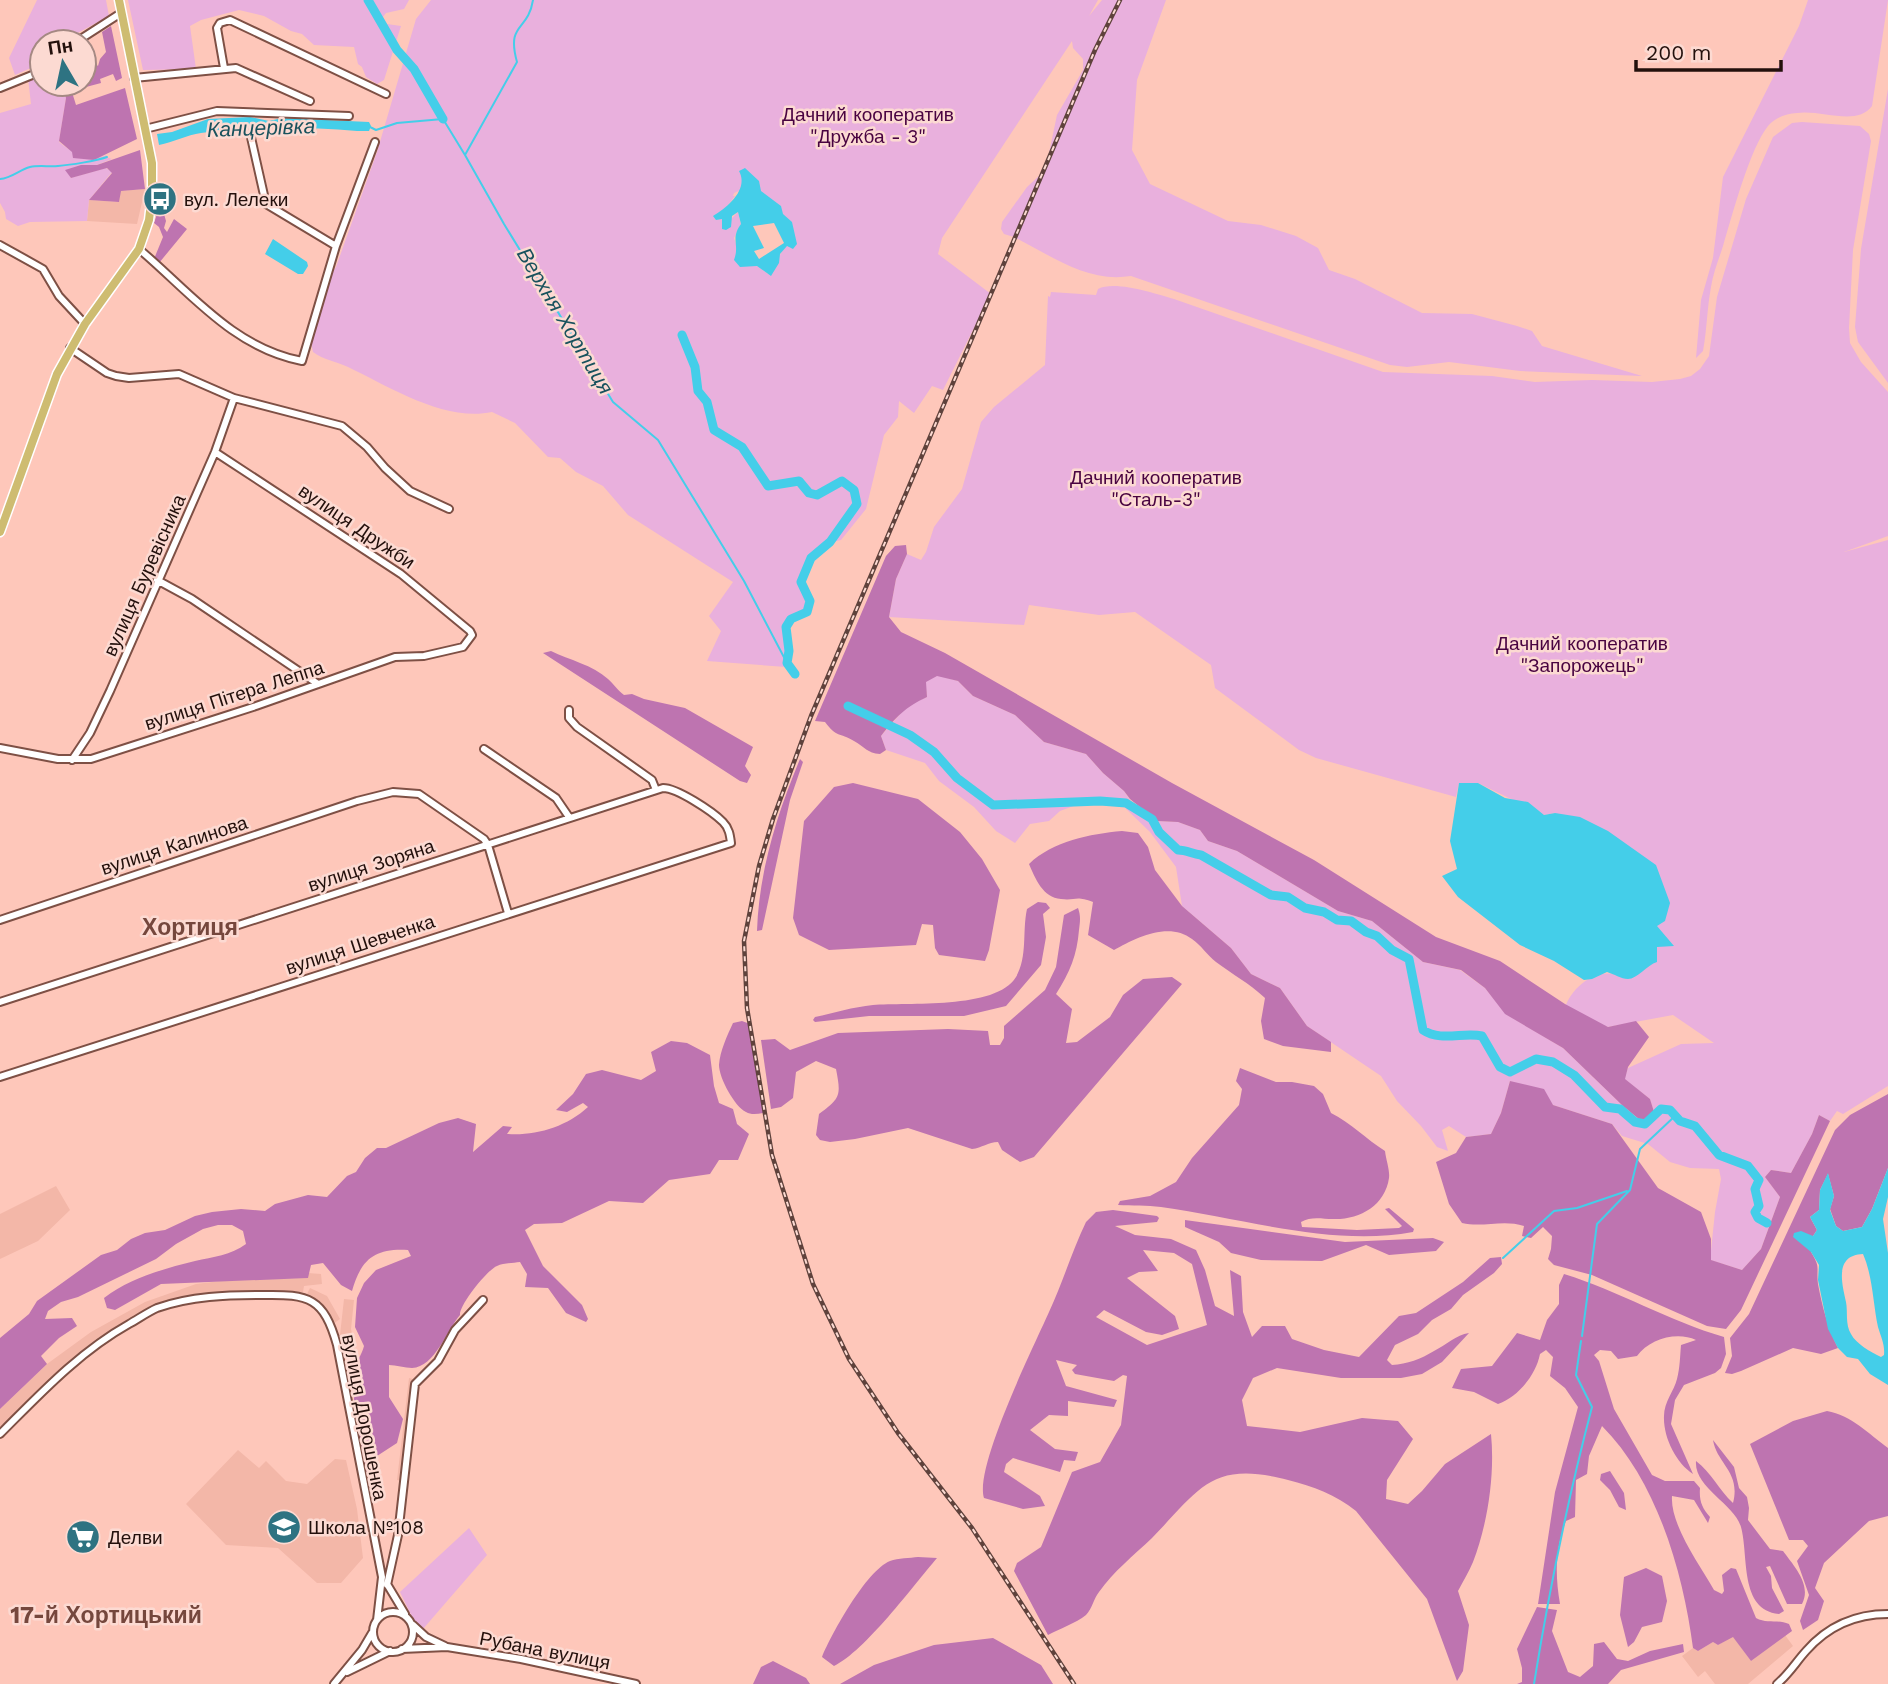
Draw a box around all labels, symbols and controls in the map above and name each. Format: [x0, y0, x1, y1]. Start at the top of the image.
north arrow [28, 28, 98, 98]
scale bar [1636, 28, 1781, 72]
text: Пн [46, 33, 75, 60]
text: 200 m [1646, 40, 1712, 65]
park label: Дачний кооператив "Дружба - 3" [782, 103, 954, 148]
water label: Канцерівка [206, 113, 315, 142]
bus stop icon: вул. Лелеки [141, 180, 179, 218]
place label: вул. Лелеки [184, 188, 288, 211]
water label: Верхня Хортиця [512, 243, 619, 398]
park label: Дачний кооператив "Сталь-3" [1070, 466, 1242, 511]
street label: вулиця Дружби [294, 479, 419, 574]
street label: вулиця Буревісника [98, 490, 191, 660]
park label: Дачний кооператив "Запорожець" [1496, 632, 1668, 677]
street label: вулиця Пітера Леппа [142, 656, 327, 735]
street label: вулиця Калинова [98, 811, 251, 880]
street label: вулиця Зоряна [305, 834, 438, 897]
street label: вулиця Шевченка [283, 909, 438, 979]
district label: Хортиця [142, 914, 238, 941]
street label: вулиця Дорошенка [337, 1332, 392, 1502]
school or university icon: Школа №108 [265, 1508, 303, 1546]
place label: Школа №108 [308, 1516, 424, 1539]
supermarket icon: Делви [64, 1518, 102, 1556]
place label: Делви [108, 1526, 163, 1549]
district label: 17-й Хортицький [10, 1602, 202, 1629]
street label: Рубана вулиця [478, 1627, 612, 1674]

